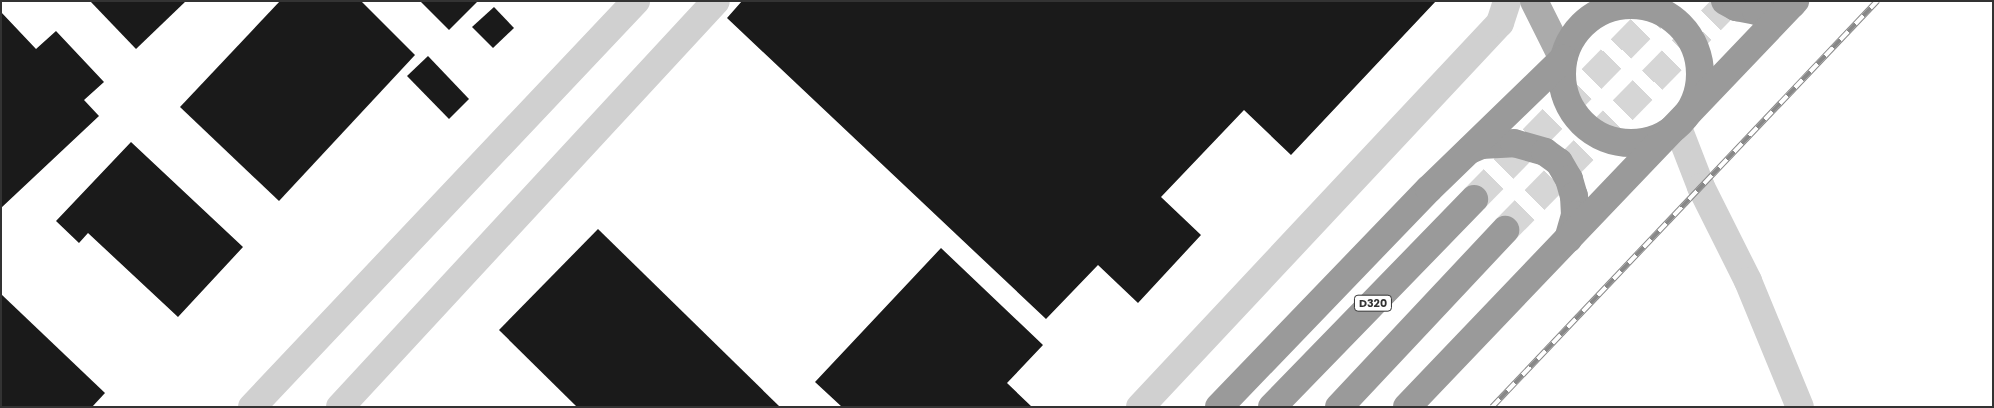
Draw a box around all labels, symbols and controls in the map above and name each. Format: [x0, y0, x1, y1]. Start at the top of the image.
road number: D320 [1353, 294, 1393, 312]

